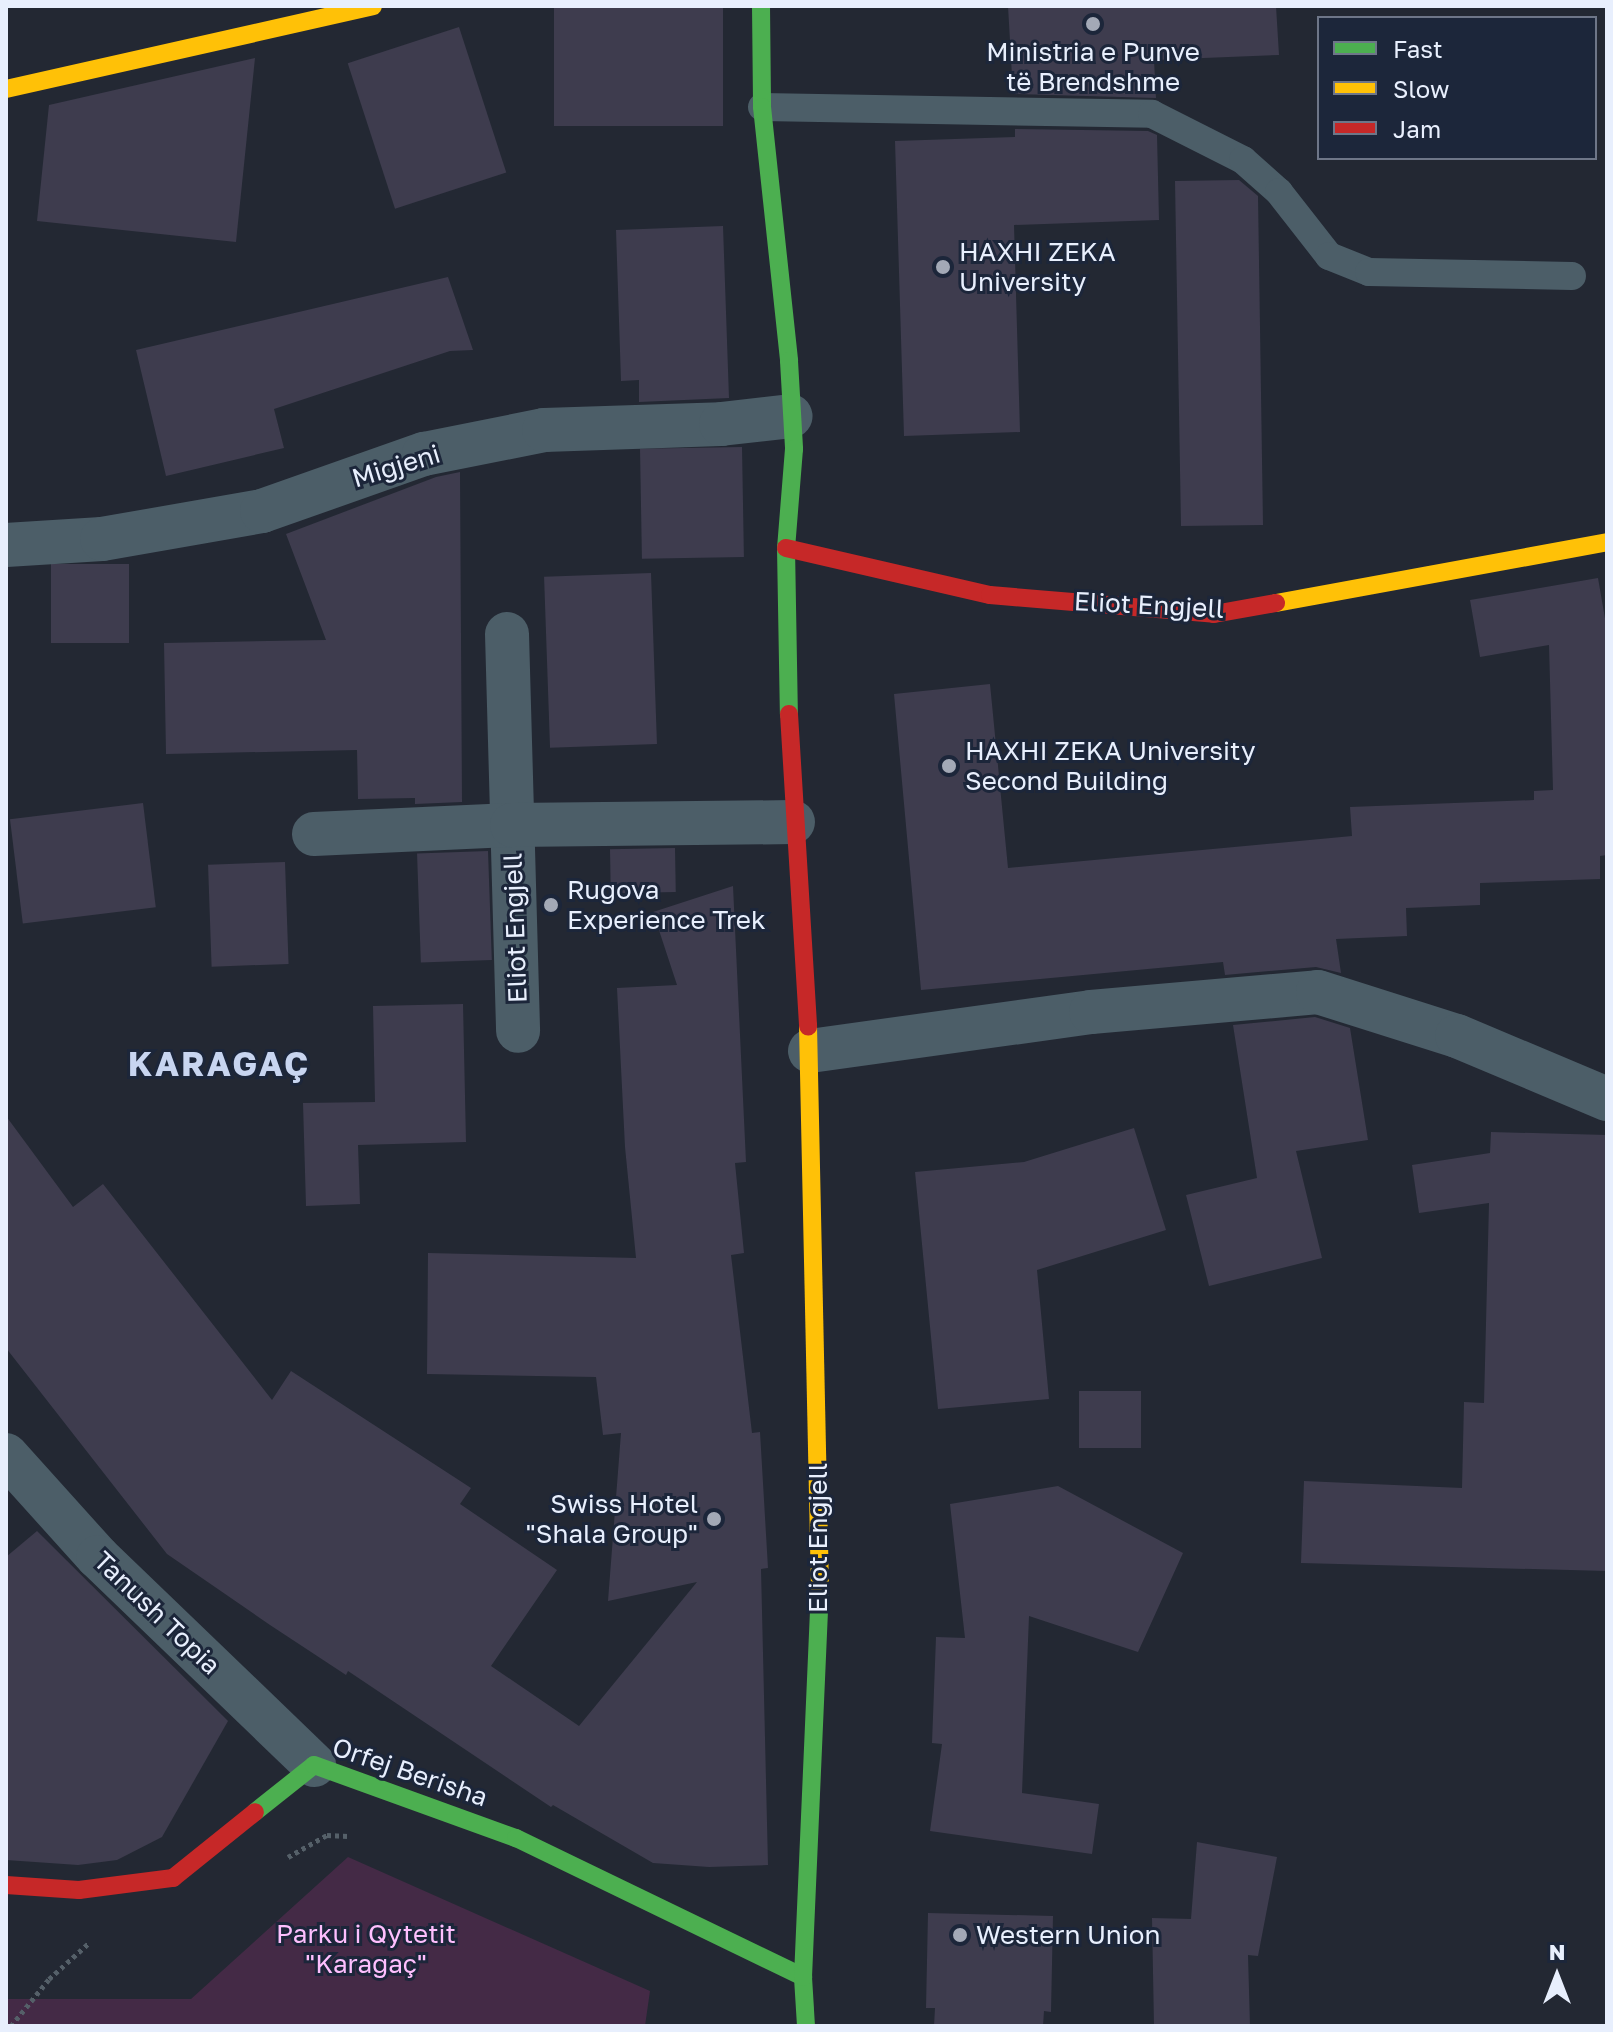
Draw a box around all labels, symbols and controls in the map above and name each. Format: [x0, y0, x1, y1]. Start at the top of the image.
marker: Ministria e Punve të Brendshme [1084, 15, 1102, 33]
legend [1317, 16, 1597, 160]
text: Fast [1393, 34, 1443, 63]
place label: Ministria e Punve të Brendshme [986, 36, 1200, 98]
text: Slow [1393, 74, 1449, 103]
text: Jam [1393, 114, 1441, 143]
place label: HAXHI ZEKA University [959, 236, 1116, 298]
marker: HAXHI ZEKA University [934, 258, 952, 276]
street label: Migjeni [348, 438, 444, 494]
street label: Eliot Engjell [1073, 585, 1225, 625]
place label: HAXHI ZEKA University Second Building [965, 735, 1256, 796]
marker: HAXHI ZEKA University Second Building [940, 757, 958, 775]
street label: Eliot Engjell [497, 852, 533, 1004]
place label: Rugova Experience Trek [567, 874, 766, 936]
marker: Rugova Experience Trek [542, 896, 560, 914]
district label: KARAGAÇ [128, 1044, 310, 1084]
street label: Eliot Engjell [802, 1463, 834, 1613]
place label: Swiss Hotel "Shala Group" [526, 1488, 698, 1550]
marker: Swiss Hotel "Shala Group" [705, 1510, 723, 1528]
street label: Tanush Topia [87, 1545, 227, 1681]
street label: Orfej Berisha [328, 1731, 492, 1813]
park label: Parku i Qytetit "Karagaç" [276, 1918, 456, 1980]
place label: Western Union [976, 1919, 1160, 1951]
marker: Western Union [951, 1926, 969, 1944]
north arrow [1517, 1936, 1597, 2016]
text: N [1549, 1938, 1565, 1965]

